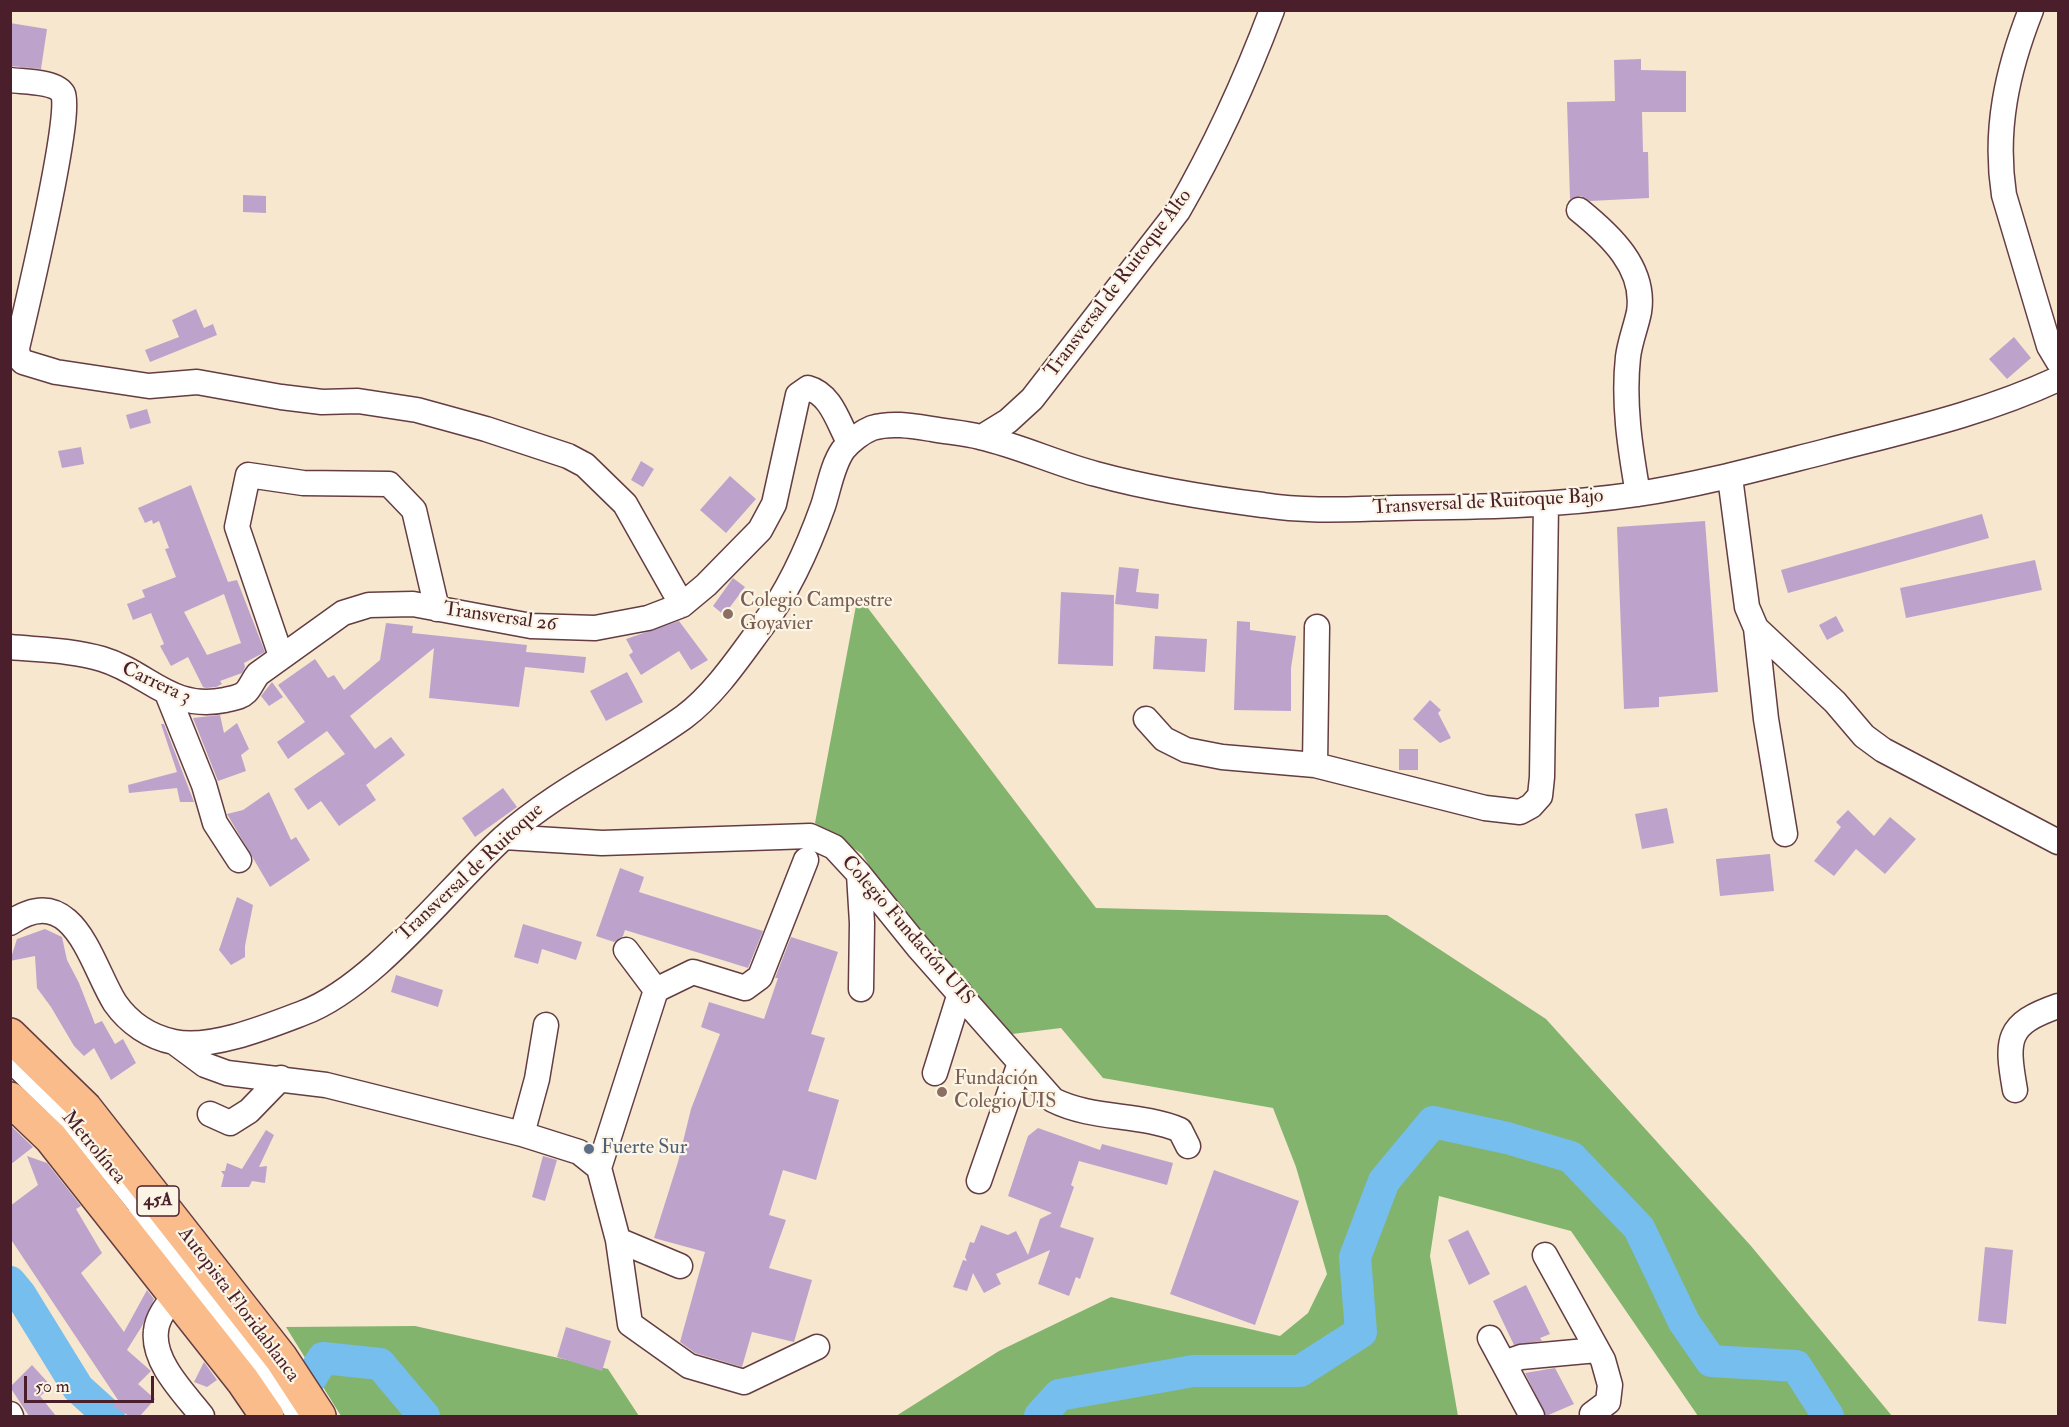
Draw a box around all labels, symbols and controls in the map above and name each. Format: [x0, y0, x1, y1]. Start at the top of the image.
street label: Transversal de Ruitoque Alto [1040, 185, 1198, 383]
street label: Transversal de Ruitoque Bajo [1372, 485, 1604, 521]
place label: Colegio Campestre Goyavier [740, 590, 892, 637]
street label: Transversal 26 [442, 598, 558, 638]
marker: Colegio Campestre Goyavier [721, 607, 735, 621]
street label: Carrera 3 [118, 658, 194, 710]
street label: Transversal de Ruitoque [393, 799, 549, 947]
street label: Colegio Fundación UIS [835, 851, 979, 1011]
place label: Fundación Colegio UIS [954, 1068, 1056, 1115]
marker: Fundación Colegio UIS [935, 1085, 949, 1099]
street label: Metrolínea [55, 1107, 131, 1189]
place label: Fuerte Sur [601, 1137, 687, 1161]
marker: Fuerte Sur [582, 1142, 596, 1156]
road number: 45A [137, 1186, 179, 1216]
street label: Autopista Floridablanca [172, 1223, 304, 1387]
scale bar [27, 1364, 158, 1402]
text: 50 m [35, 1375, 70, 1398]

